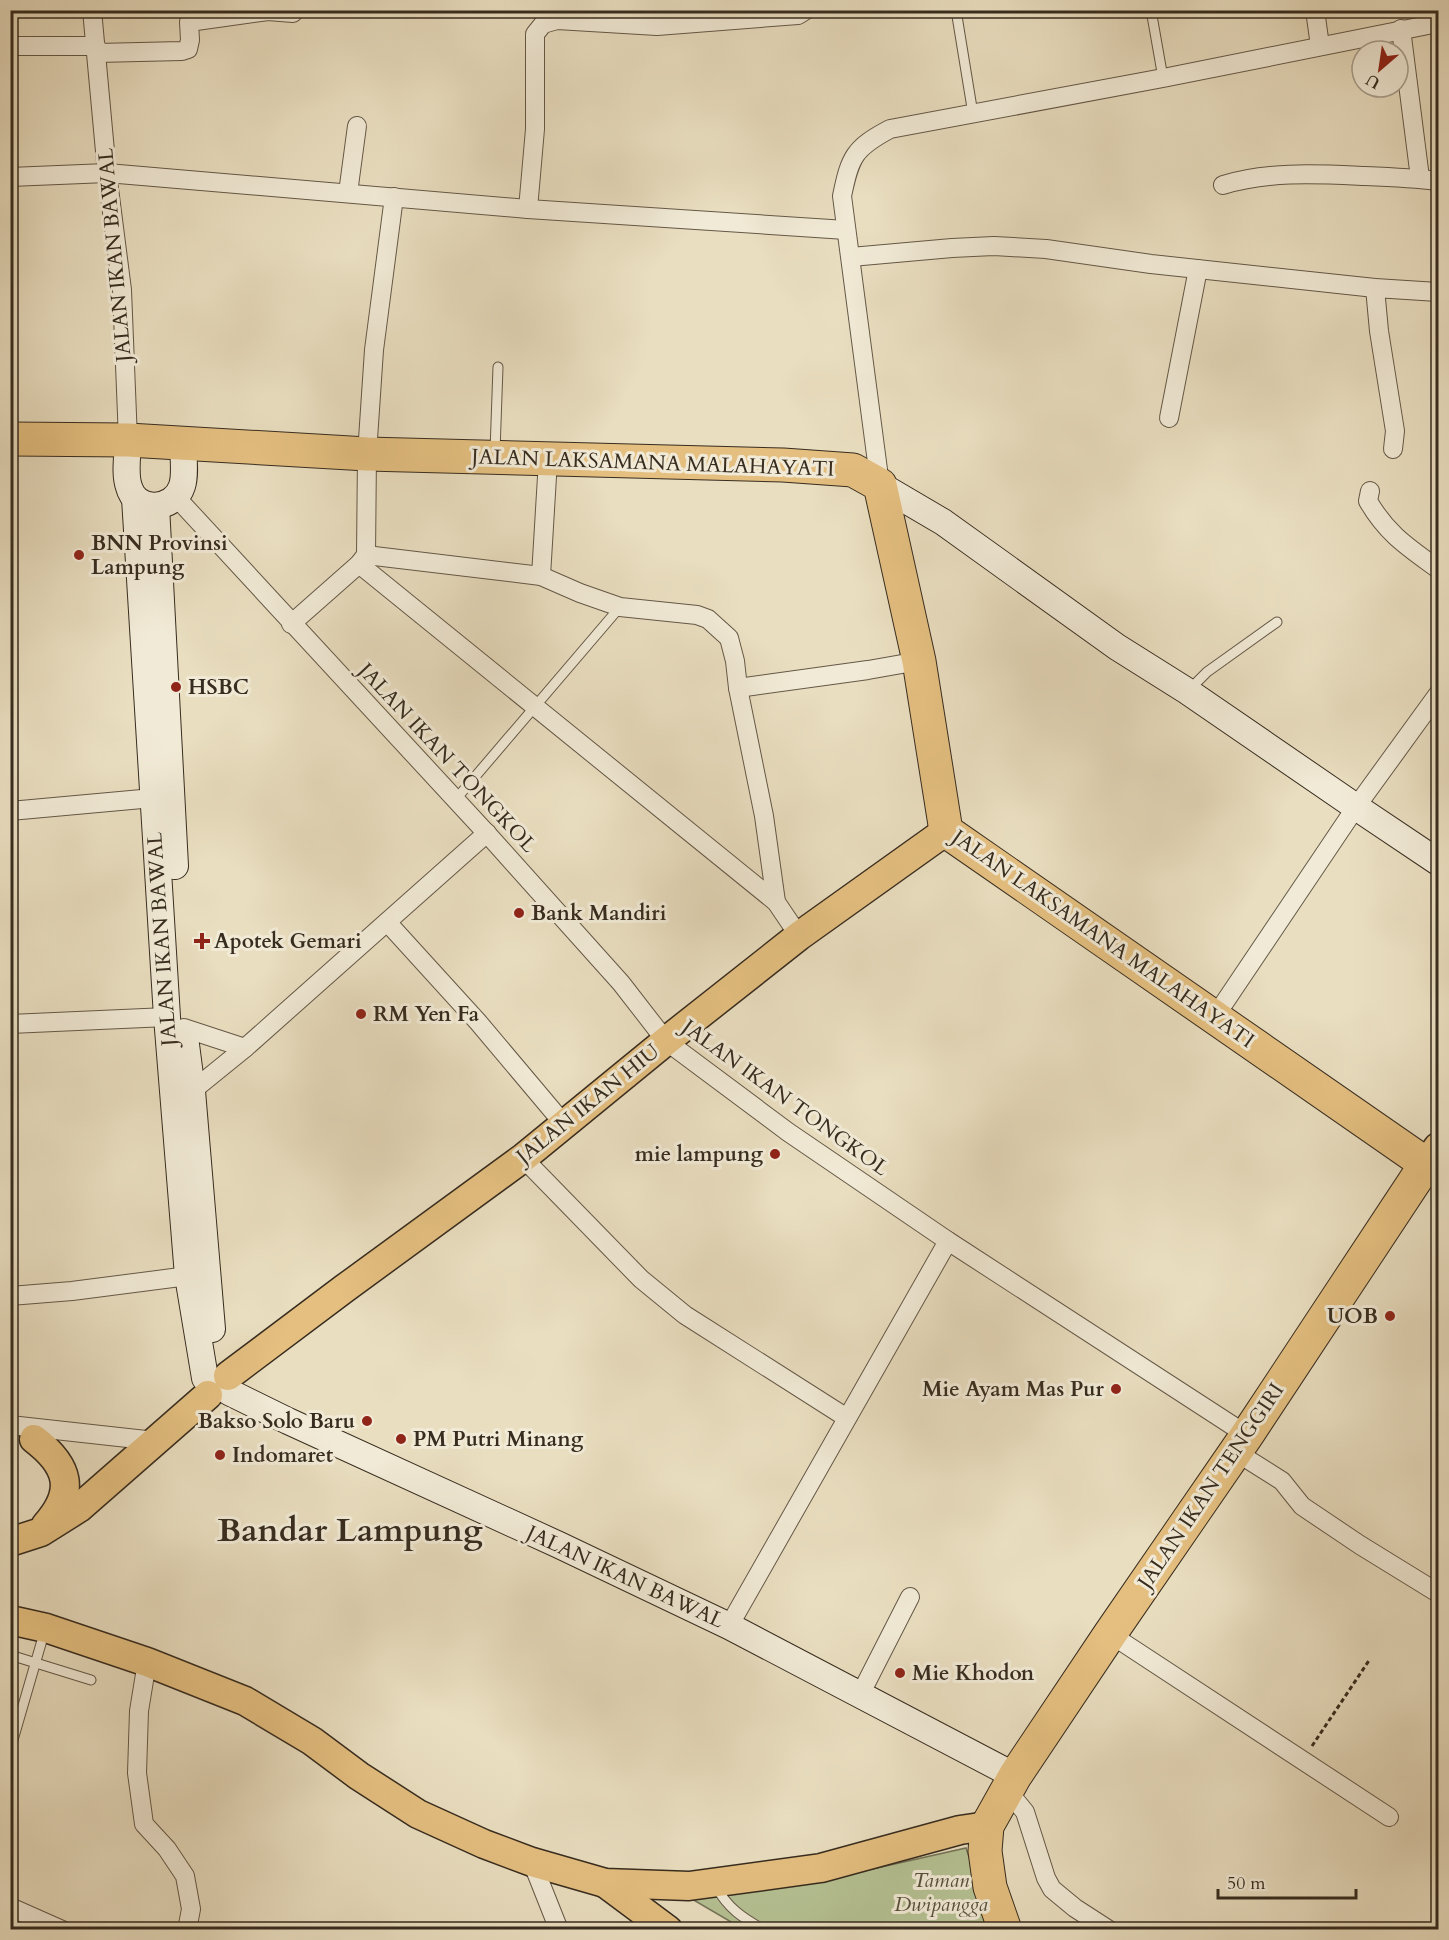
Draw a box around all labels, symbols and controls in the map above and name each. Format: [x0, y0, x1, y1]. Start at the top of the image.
north arrow [1350, 39, 1410, 99]
text: U [1362, 68, 1384, 94]
street label: JALAN IKAN BAWAL [91, 147, 139, 366]
street label: JALAN LAKSAMANA MALAHAYATI [468, 442, 835, 484]
place label: BNN Provinsi Lampung [91, 529, 228, 582]
marker: BNN Provinsi Lampung [72, 548, 86, 562]
street label: JALAN IKAN TONGKOL [349, 655, 543, 859]
place label: HSBC [188, 673, 249, 702]
marker: HSBC [169, 680, 183, 694]
street label: JALAN LAKSAMANA MALAHAYATI [943, 821, 1260, 1055]
street label: JALAN IKAN BAWAL [140, 831, 184, 1050]
place label: Bank Mandiri [531, 899, 667, 928]
marker: Bank Mandiri [512, 906, 526, 920]
place label: Apotek Gemari [214, 927, 362, 956]
marker: Apotek Gemari [195, 934, 209, 948]
place label: RM Yen Fa [373, 1000, 480, 1029]
marker: RM Yen Fa [354, 1007, 368, 1021]
street label: JALAN IKAN TONGKOL [673, 1011, 895, 1183]
street label: JALAN IKAN HIU [508, 1037, 666, 1173]
place label: mie lampung [635, 1140, 763, 1169]
marker: mie lampung [768, 1147, 782, 1161]
place label: UOB [1327, 1302, 1378, 1331]
marker: UOB [1383, 1309, 1397, 1323]
place label: Mie Ayam Mas Pur [922, 1375, 1105, 1404]
street label: JALAN IKAN TENGGIRI [1129, 1377, 1291, 1597]
marker: Mie Ayam Mas Pur [1109, 1382, 1123, 1396]
place label: Bakso Solo Baru [198, 1407, 355, 1436]
marker: Bakso Solo Baru [360, 1414, 374, 1428]
place label: PM Putri Minang [413, 1425, 584, 1454]
marker: PM Putri Minang [394, 1432, 408, 1446]
place label: Indomaret [232, 1441, 334, 1470]
marker: Indomaret [213, 1448, 227, 1462]
district label: Bandar Lampung [217, 1508, 483, 1553]
street label: JALAN IKAN BAWAL [519, 1517, 729, 1636]
place label: Mie Khodon [912, 1659, 1035, 1688]
marker: Mie Khodon [893, 1666, 907, 1680]
scale bar [1218, 1862, 1356, 1900]
park label: Taman Dwipangga [894, 1866, 988, 1919]
text: 50 m [1227, 1871, 1266, 1896]

